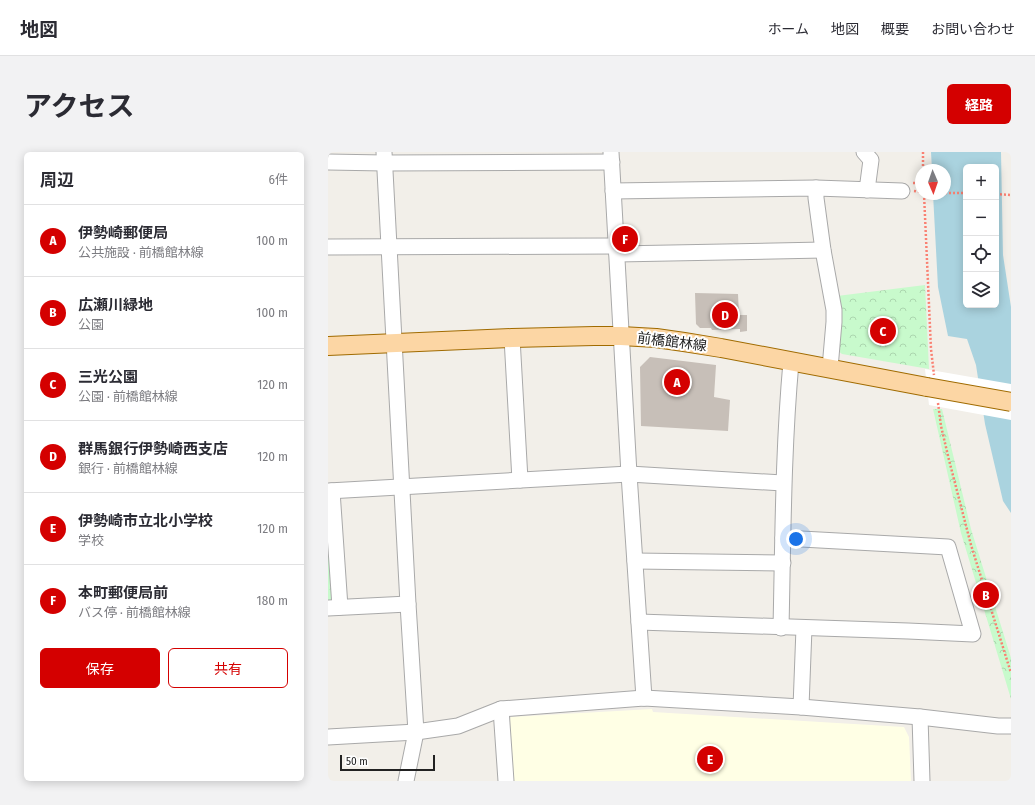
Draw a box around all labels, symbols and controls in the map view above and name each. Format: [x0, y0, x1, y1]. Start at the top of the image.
text: 地図 [20, 18, 58, 41]
text: ホーム [767, 21, 809, 38]
text: 地図 [831, 21, 859, 38]
text: 概要 [881, 21, 909, 38]
text: お問い合わせ [931, 21, 1015, 38]
button: 経路 [947, 84, 1011, 124]
text: アクセス [24, 90, 135, 123]
north arrow [915, 164, 951, 200]
map controls [963, 164, 999, 308]
button: + [963, 164, 999, 200]
text: 周辺 [40, 170, 74, 191]
text: 6件 [269, 172, 288, 187]
button: − [963, 200, 999, 236]
text: 伊勢崎郵便局 [78, 224, 168, 242]
pin: F [612, 224, 638, 254]
text: A [49, 233, 57, 248]
text: 100 m [256, 233, 288, 248]
button: locate [963, 236, 999, 272]
text: 公共施設 · 前橋館林線 [78, 245, 204, 260]
button: layers [963, 272, 999, 308]
text: 広瀬川緑地 [78, 296, 153, 314]
pin: D [712, 300, 738, 330]
text: B [49, 305, 57, 320]
text: 100 m [256, 305, 288, 320]
pin: C [870, 316, 896, 346]
text: 公園 [78, 317, 104, 332]
street label: 前橋館林線 [636, 329, 708, 355]
pin: A [664, 367, 690, 397]
text: 三光公園 [78, 368, 138, 386]
text: C [50, 377, 56, 392]
text: 120 m [257, 377, 288, 392]
text: 公園 · 前橋館林線 [78, 389, 178, 404]
text: 群馬銀行伊勢崎西支店 [78, 440, 228, 458]
text: D [49, 449, 57, 464]
text: 120 m [257, 449, 288, 464]
text: 銀行 · 前橋館林線 [78, 461, 178, 476]
text: 伊勢崎市立北小学校 [78, 512, 213, 530]
text: E [50, 521, 56, 536]
text: 120 m [257, 521, 288, 536]
your location [786, 529, 806, 549]
text: 学校 [78, 533, 104, 548]
pin: B [973, 580, 999, 610]
text: 本町郵便局前 [78, 584, 168, 602]
text: F [50, 593, 56, 608]
text: 180 m [257, 593, 288, 608]
text: バス停 · 前橋館林線 [78, 605, 191, 620]
button: 保存 [40, 648, 160, 688]
button: 共有 [168, 648, 288, 688]
pin: E [697, 744, 723, 774]
scale bar [340, 753, 435, 772]
text: 50 m [346, 755, 368, 768]

